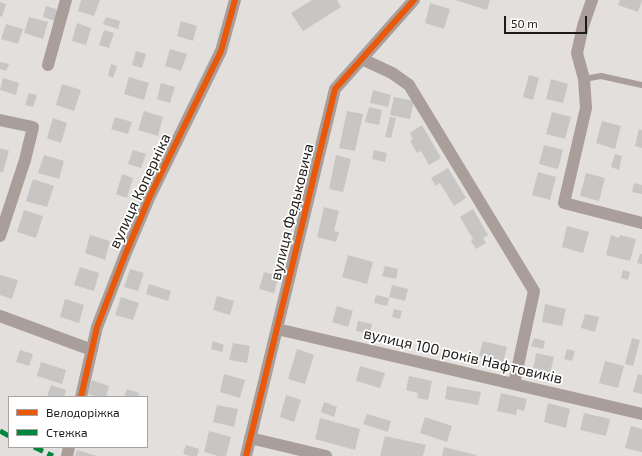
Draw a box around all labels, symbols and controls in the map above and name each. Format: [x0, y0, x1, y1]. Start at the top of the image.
scale bar [506, 8, 589, 34]
text: 50 m [511, 16, 538, 30]
street label: вулиця Коперніка [105, 131, 175, 251]
street label: вулиця Федьковича [266, 142, 318, 282]
street label: вулиця 100 років Нафтовиків [362, 324, 564, 388]
legend [8, 396, 148, 448]
text: Велодоріжка [46, 405, 120, 419]
text: Стежка [46, 425, 88, 439]

